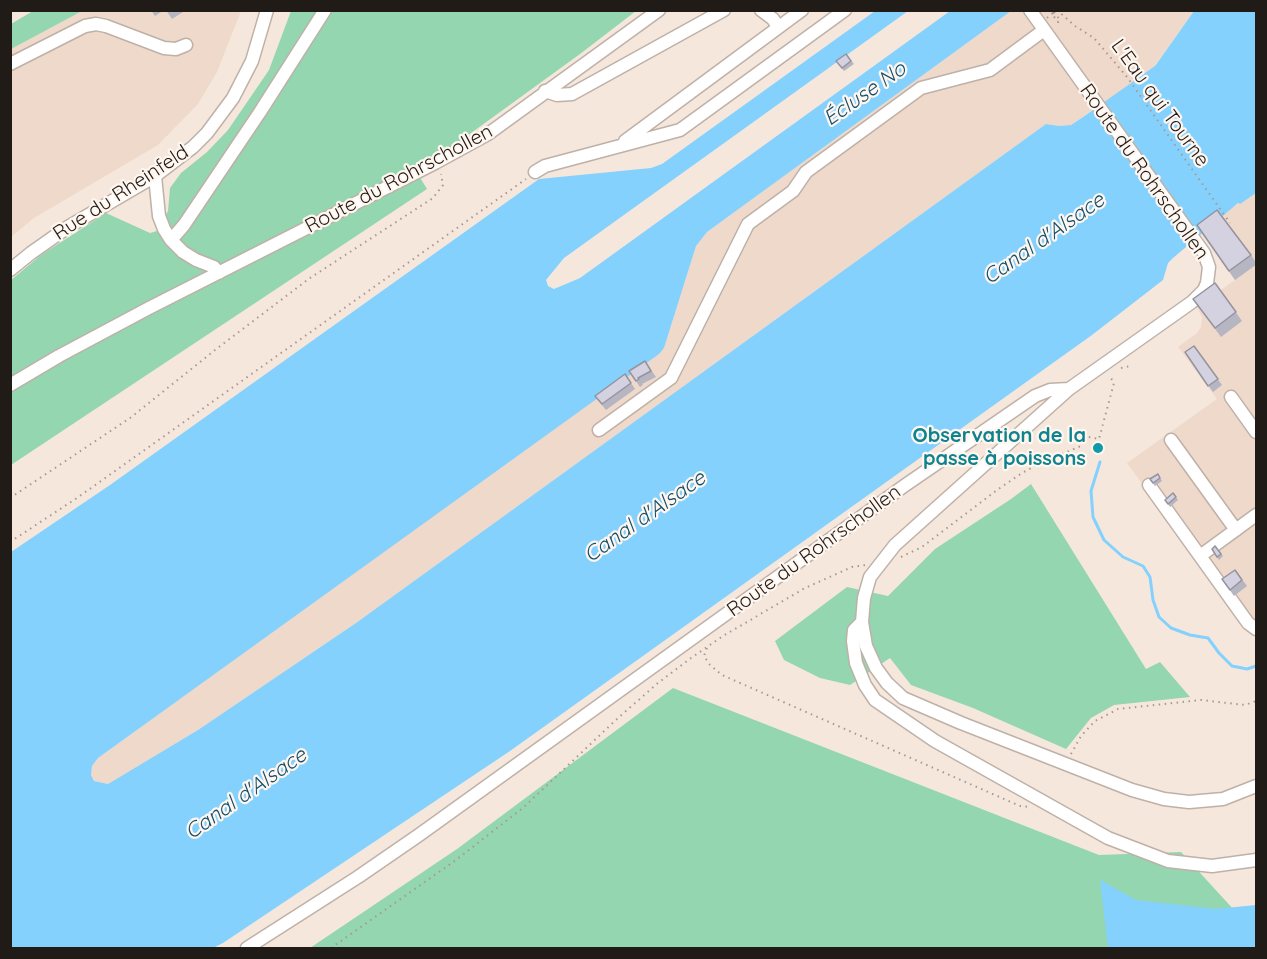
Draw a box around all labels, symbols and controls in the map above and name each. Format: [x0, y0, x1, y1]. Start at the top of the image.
street label: L'Eau qui Tourne [1106, 35, 1214, 171]
water label: Écluse No [819, 56, 911, 132]
street label: Route du Rohrschollen [1074, 80, 1214, 264]
street label: Route du Rohrschollen [301, 119, 497, 239]
street label: Rue du Rheinfeld [49, 140, 193, 246]
water label: Canal d'Alsace [978, 188, 1110, 290]
place label: Observation de la passe à poissons [913, 424, 1086, 471]
marker: Observation de la passe à poissons [1091, 441, 1105, 455]
water label: Canal d'Alsace [579, 466, 711, 568]
street label: Route du Rohrschollen [722, 480, 906, 622]
water label: Canal d'Alsace [180, 743, 312, 845]

